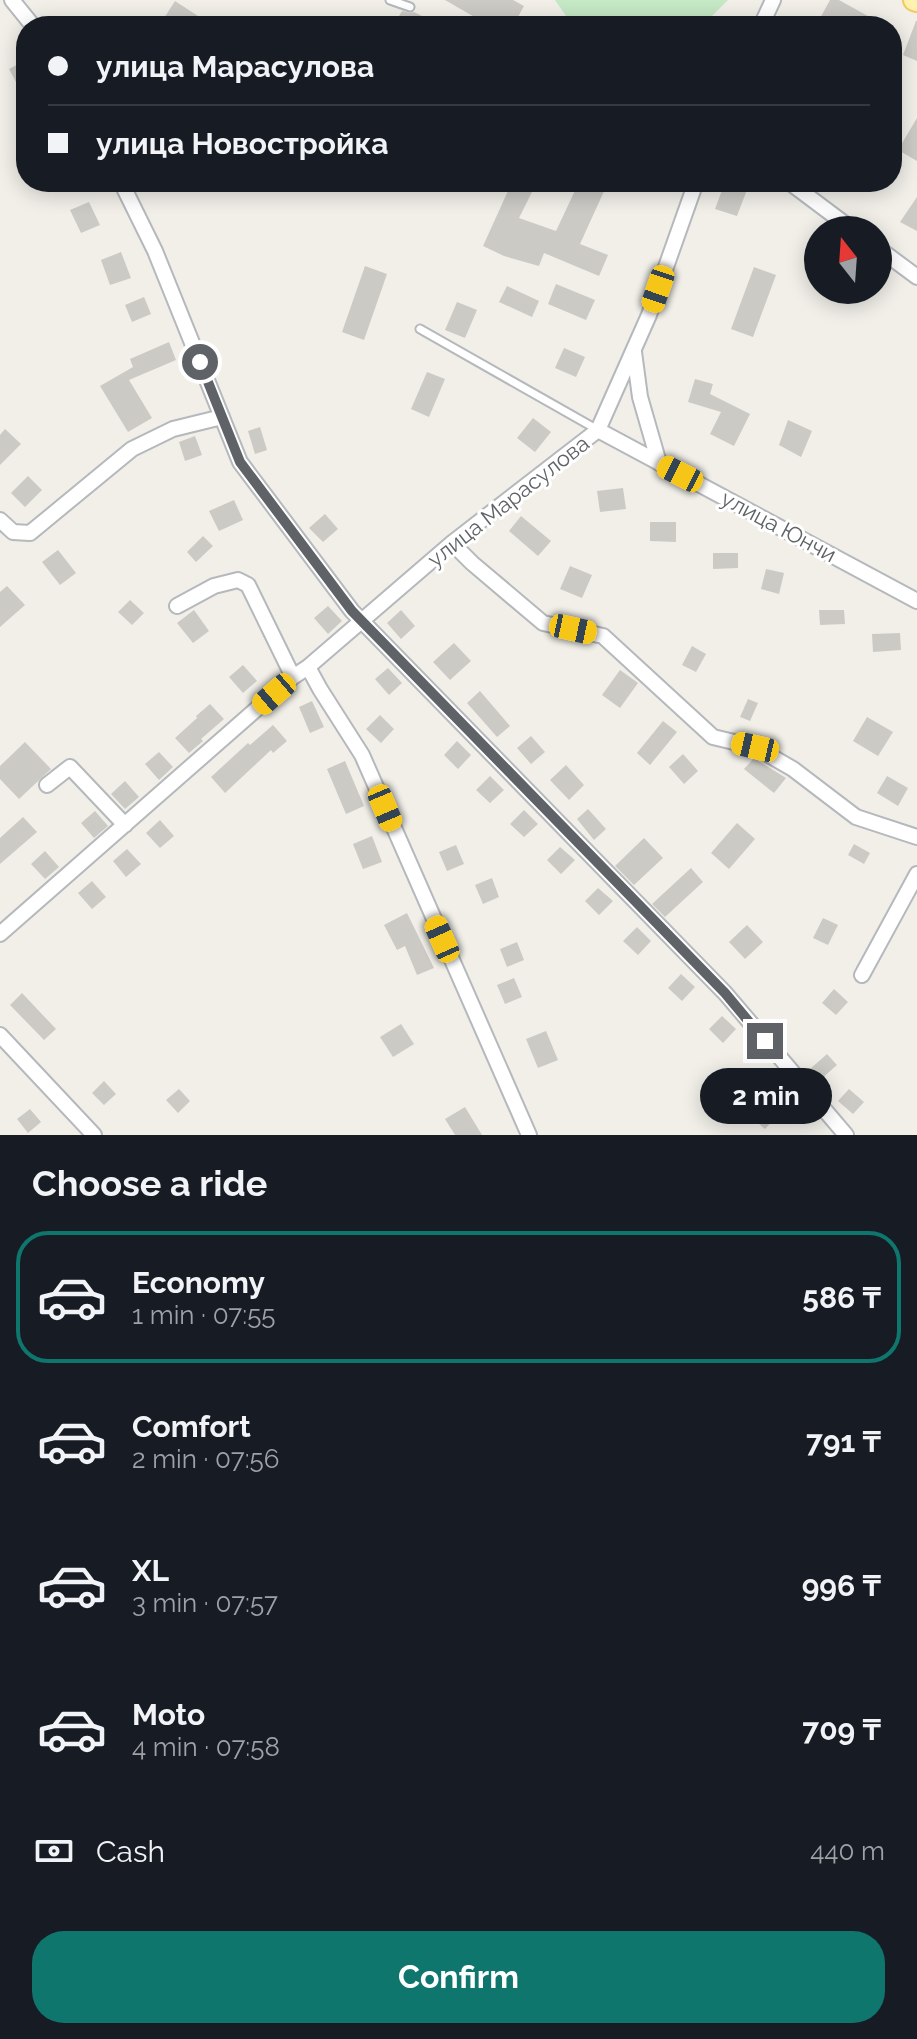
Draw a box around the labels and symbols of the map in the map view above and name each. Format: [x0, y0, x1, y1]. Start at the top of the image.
north arrow [804, 216, 892, 304]
car [639, 262, 677, 316]
route start [182, 344, 218, 380]
street label: улица Марасулова [422, 430, 594, 572]
car [653, 452, 707, 496]
street label: улица Юнчи [717, 485, 841, 567]
car [547, 612, 599, 646]
car [248, 669, 300, 719]
car [729, 730, 781, 764]
car [365, 781, 405, 835]
car [421, 912, 463, 966]
route end [747, 1023, 783, 1059]
callout: 2 min [699, 1069, 831, 1125]

